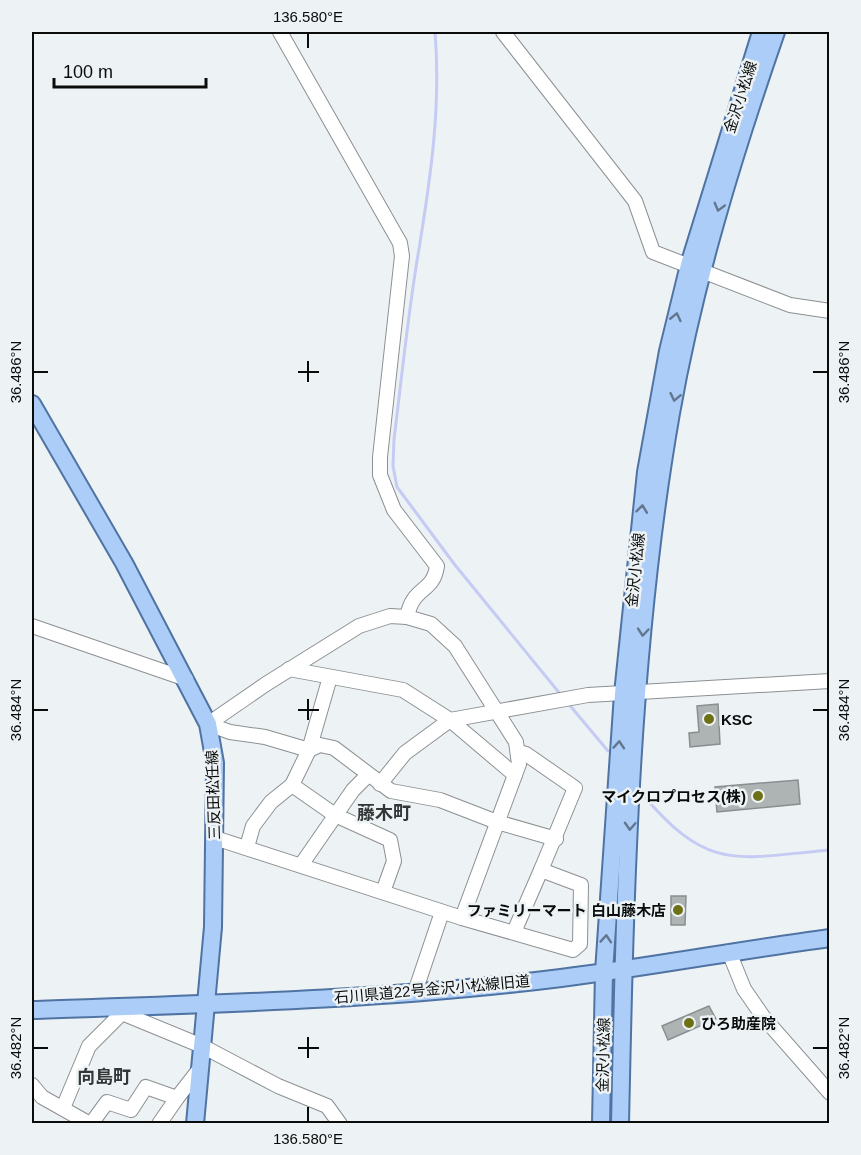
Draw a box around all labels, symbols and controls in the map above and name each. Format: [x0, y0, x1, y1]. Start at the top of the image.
text: 136.580°E [273, 8, 343, 25]
scale bar [54, 51, 206, 89]
street label: 金沢小松線 [720, 59, 760, 135]
text: 100 m [63, 62, 113, 82]
one-way arrow [714, 202, 727, 212]
one-way arrow [669, 312, 682, 322]
text: 36.486°N [7, 341, 24, 403]
text: 36.486°N [835, 341, 852, 403]
one-way arrow [669, 392, 682, 402]
one-way arrow [635, 504, 648, 513]
street label: 金沢小松線 [623, 532, 647, 608]
one-way arrow [637, 627, 650, 636]
text: 36.484°N [7, 679, 24, 741]
text: 36.484°N [835, 679, 852, 741]
place label: KSC [721, 711, 753, 728]
marker: KSC [702, 712, 716, 726]
one-way arrow [613, 740, 626, 749]
street label: 三反田松任線 [203, 750, 223, 840]
place label: マイクロプロセス(株) [601, 788, 746, 805]
marker: マイクロプロセス(株) [751, 789, 765, 803]
district label: 藤木町 [357, 803, 411, 823]
one-way arrow [624, 822, 637, 831]
place label: ファミリーマート 白山藤木店 [467, 902, 666, 919]
marker: ファミリーマート 白山藤木店 [671, 903, 685, 917]
one-way arrow [599, 935, 612, 944]
street label: 石川県道22号金沢小松線旧道 [333, 972, 531, 1006]
place label: ひろ助産院 [701, 1015, 776, 1032]
marker: ひろ助産院 [682, 1016, 696, 1030]
text: 36.482°N [7, 1017, 24, 1079]
street label: 金沢小松線 [594, 1017, 612, 1093]
text: 36.482°N [835, 1017, 852, 1079]
district label: 向島町 [77, 1067, 131, 1087]
text: 136.580°E [273, 1130, 343, 1147]

